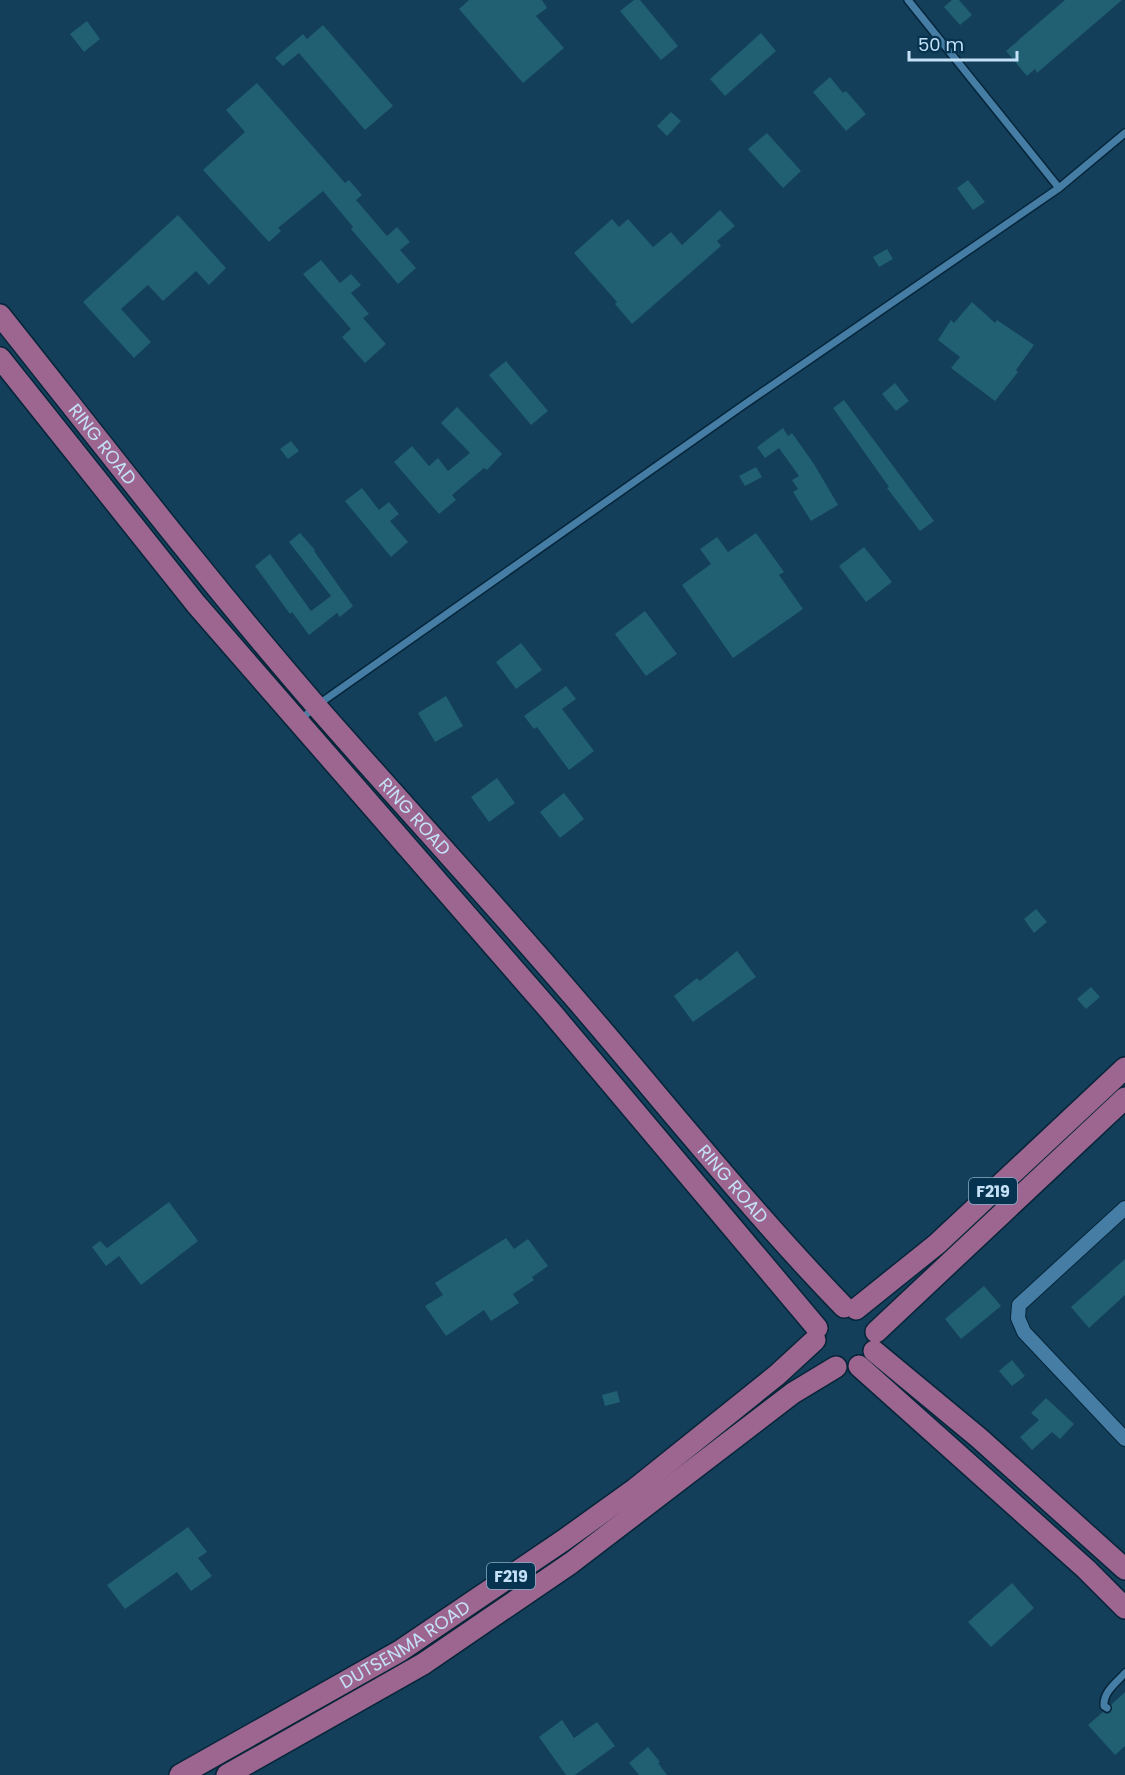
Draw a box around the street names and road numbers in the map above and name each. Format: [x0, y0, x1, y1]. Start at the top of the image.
street label: RING ROAD [63, 398, 142, 490]
street label: RING ROAD [373, 772, 457, 861]
street label: RING ROAD [692, 1139, 774, 1229]
road number: F219 [969, 1178, 1017, 1204]
road number: F219 [487, 1563, 535, 1589]
street label: DUTSENMA ROAD [335, 1594, 475, 1695]

